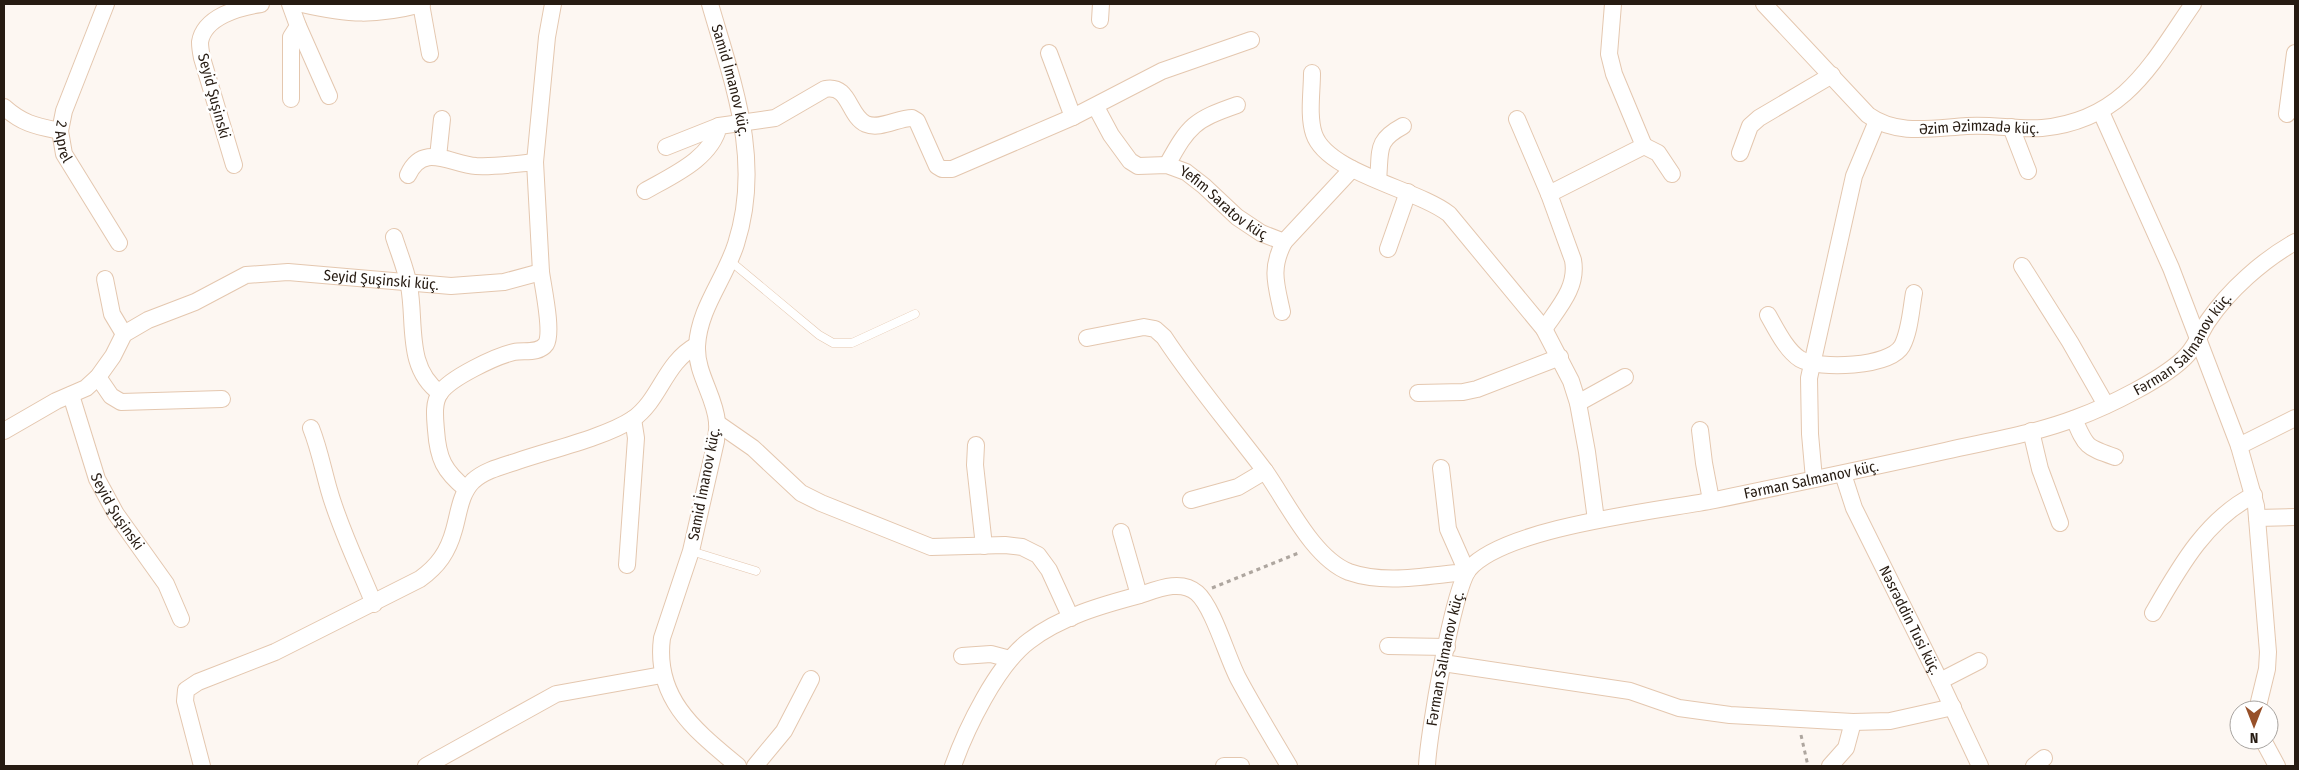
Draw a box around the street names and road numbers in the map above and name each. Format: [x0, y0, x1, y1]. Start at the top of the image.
street label: Samid İmanov küç. [707, 22, 753, 137]
street label: Seyid Şuşinski [194, 51, 234, 141]
street label: Əzim Əzimzadə küç. [1919, 117, 2039, 138]
street label: 2 Aprel [51, 119, 76, 166]
street label: Yefim Saratov küç [1178, 162, 1270, 244]
street label: Seyid Şuşinski küç. [323, 266, 440, 294]
street label: Fərman Salmanov küç. [2130, 289, 2235, 399]
street label: Samid İmanov küç. [684, 426, 724, 542]
street label: Fərman Salmanov küç. [1742, 457, 1880, 503]
street label: Seyid Şuşinski [87, 471, 148, 553]
street label: Nəsrəddin Tusi küç. [1875, 563, 1944, 678]
street label: Fərman Salmanov küç. [1423, 589, 1468, 727]

